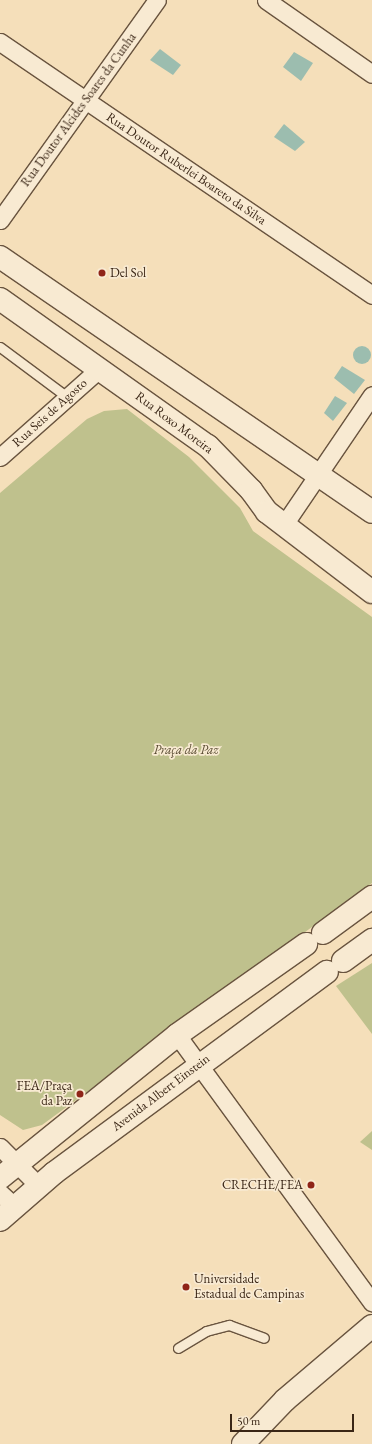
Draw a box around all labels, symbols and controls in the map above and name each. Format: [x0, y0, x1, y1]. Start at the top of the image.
street label: Rua Doutor Alcides Soares da Cunha [18, 30, 140, 190]
street label: Rua Doutor Ruberlei Boareto da Silva [103, 110, 269, 228]
place label: Del Sol [110, 265, 146, 281]
marker: Del Sol [97, 268, 107, 278]
street label: Rua Seis de Agosto [9, 375, 91, 451]
street label: Rua Roxo Moreira [132, 389, 216, 457]
park label: Praça da Paz [153, 742, 219, 758]
street label: Avenida Albert Einstein [109, 1051, 213, 1135]
place label: FEA/Praça da Paz [17, 1079, 72, 1110]
marker: FEA/Praça da Paz [75, 1089, 85, 1099]
place label: CRECHE/FEA [222, 1177, 303, 1193]
marker: CRECHE/FEA [306, 1180, 316, 1190]
place label: Universidade Estadual de Campinas [194, 1272, 304, 1303]
marker: Universidade Estadual de Campinas [181, 1282, 191, 1292]
scale bar [232, 1406, 356, 1432]
text: 50 m [237, 1413, 260, 1429]

